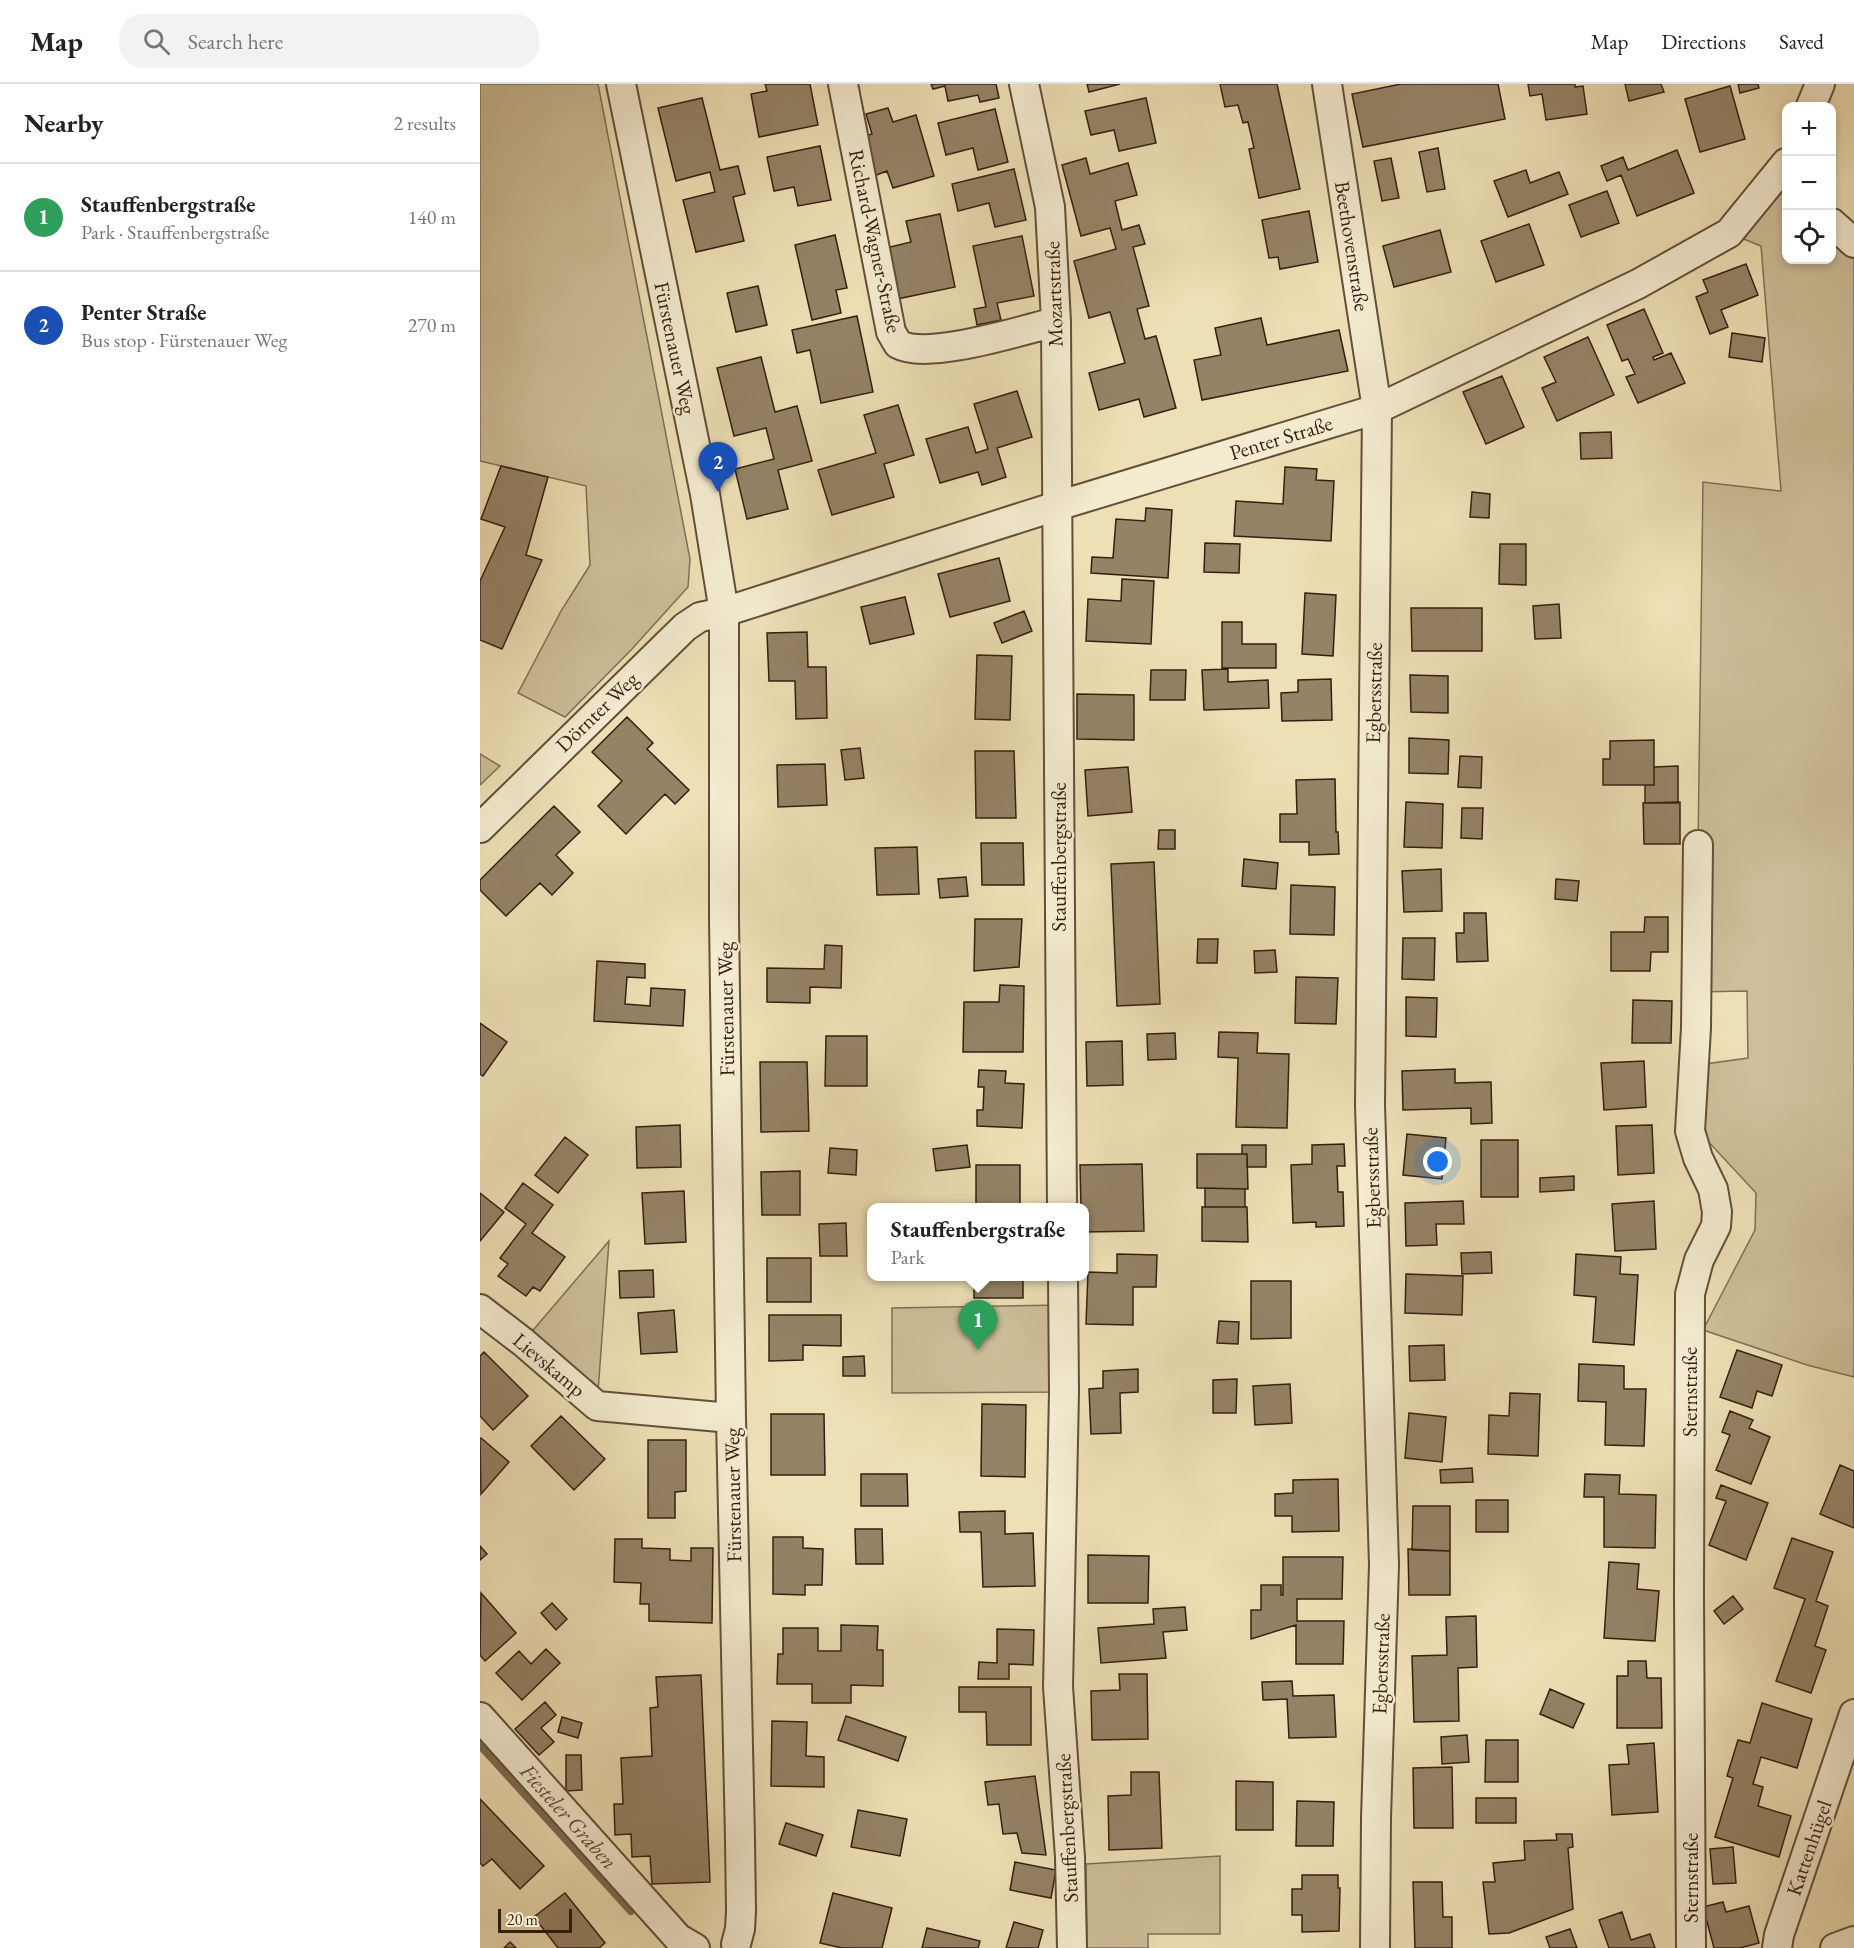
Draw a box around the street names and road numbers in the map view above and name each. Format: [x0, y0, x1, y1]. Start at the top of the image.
street label: Richard-Wagner-Straße [843, 147, 908, 335]
street label: Beethovenstraße [1329, 179, 1376, 313]
street label: Mozartstraße [1038, 241, 1069, 347]
street label: Fürstenauer Weg [648, 279, 703, 417]
street label: Penter Straße [1226, 409, 1336, 466]
street label: Egbersstraße [1359, 642, 1388, 744]
street label: Dörnter Weg [550, 665, 644, 758]
street label: Stauffenbergstraße [1045, 782, 1072, 932]
street label: Fürstenauer Weg [711, 941, 740, 1077]
street label: Egbersstraße [1356, 1127, 1387, 1229]
street label: Lievskamp [507, 1326, 591, 1403]
street label: Sternstraße [1676, 1347, 1703, 1437]
street label: Fürstenauer Weg [718, 1427, 747, 1563]
street label: Egbersstraße [1365, 1613, 1396, 1715]
street label: Stauffenbergstraße [1049, 1753, 1084, 1903]
street label: Kattenhügel [1780, 1796, 1837, 1899]
street label: Sternstraße [1677, 1833, 1704, 1923]

